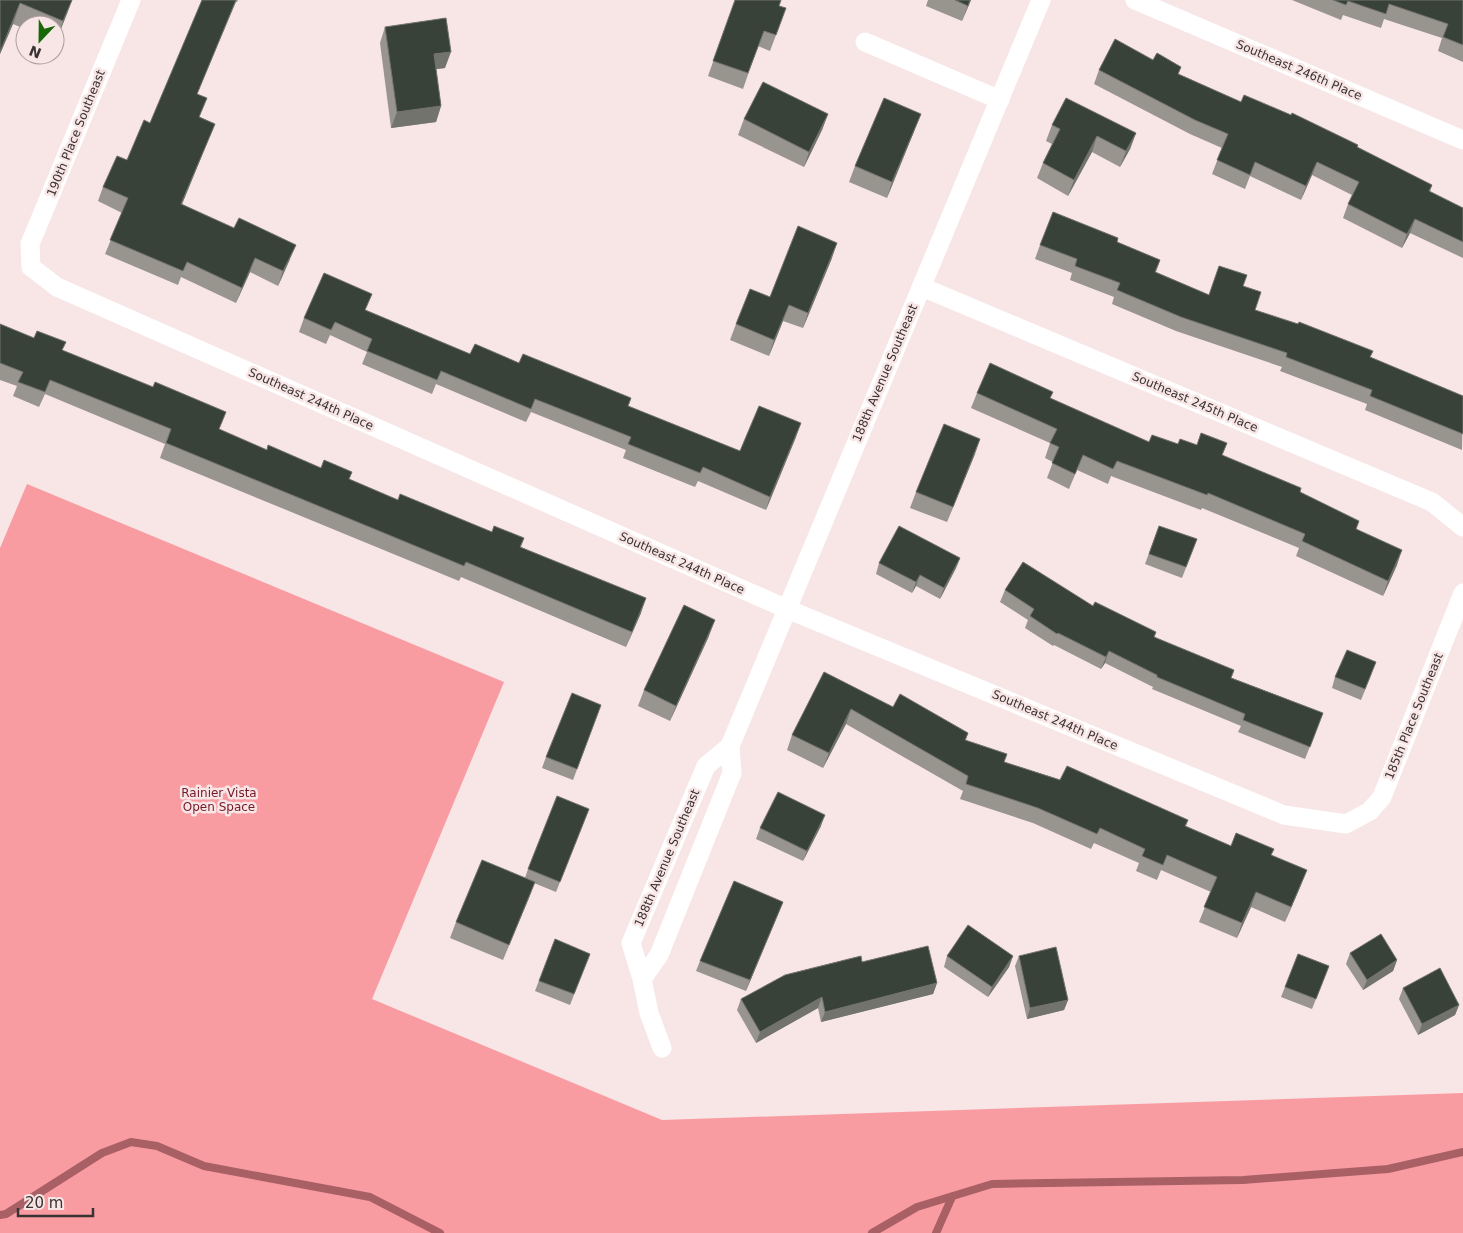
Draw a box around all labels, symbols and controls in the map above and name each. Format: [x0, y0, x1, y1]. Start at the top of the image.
north arrow [15, 15, 65, 65]
street label: Southeast 246th Place [1234, 37, 1364, 103]
text: N [27, 42, 44, 62]
street label: 190th Place Southeast [44, 67, 108, 198]
street label: 188th Avenue Southeast [850, 302, 920, 444]
street label: Southeast 244th Place [246, 365, 376, 433]
street label: Southeast 245th Place [1130, 369, 1260, 435]
street label: Southeast 244th Place [617, 529, 747, 597]
street label: 185th Place Southeast [1382, 650, 1446, 781]
street label: Southeast 244th Place [990, 687, 1120, 753]
park label: Rainier Vista Open Space [181, 786, 257, 814]
street label: 188th Avenue Southeast [632, 787, 702, 929]
scale bar [18, 1186, 92, 1218]
text: 20 m [25, 1194, 63, 1212]

